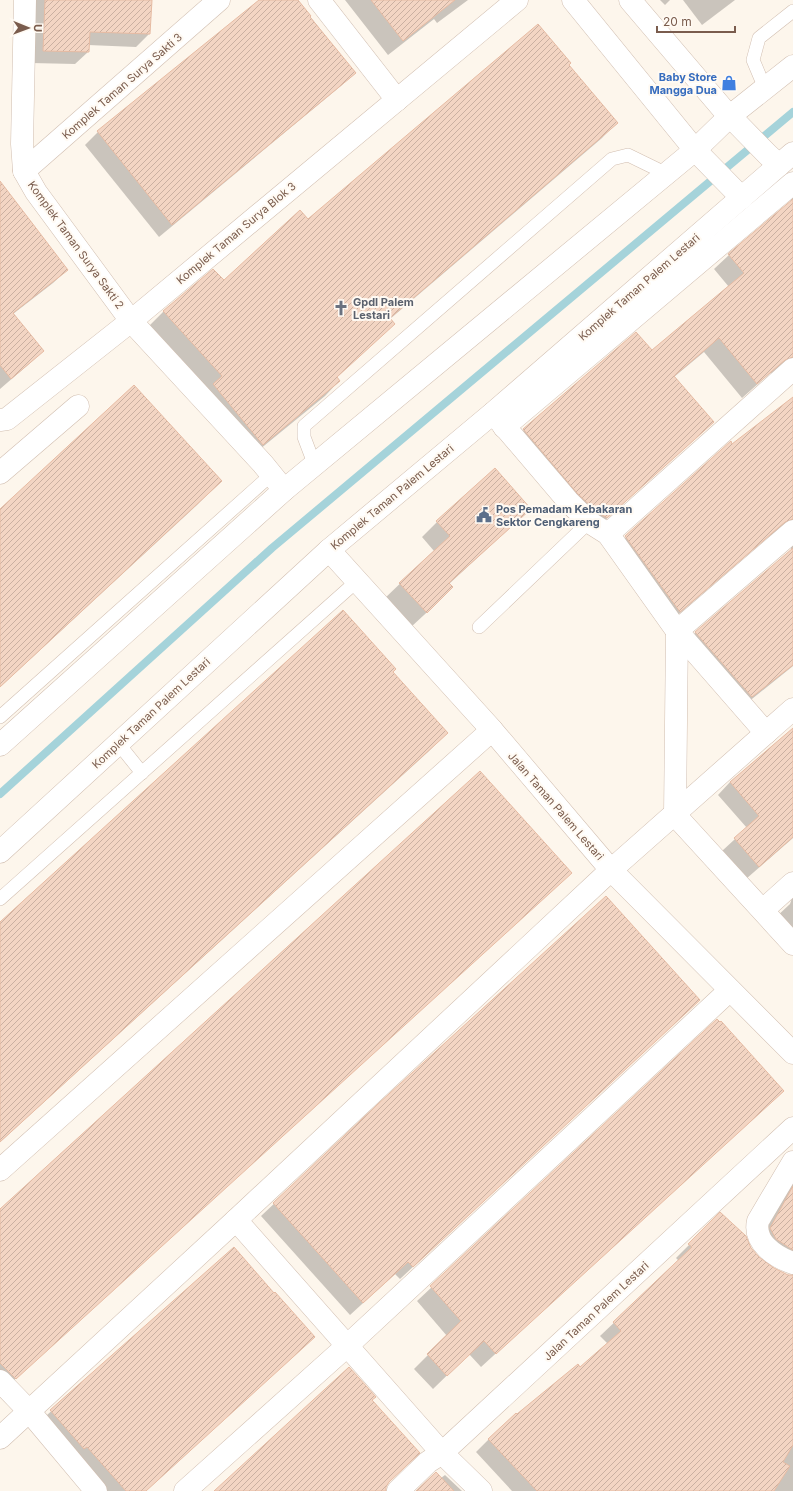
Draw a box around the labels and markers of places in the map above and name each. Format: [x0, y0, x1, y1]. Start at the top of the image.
place label: Baby Store Mangga Dua [649, 70, 717, 97]
shop icon: Baby Store Mangga Dua [720, 74, 738, 92]
place label: GpdI Palem Lestari [353, 295, 414, 322]
church icon: GpdI Palem Lestari [332, 299, 350, 317]
place label: Pos Pemadam Kebakaran Sektor Cengkareng [496, 502, 632, 529]
public building icon: Pos Pemadam Kebakaran Sektor Cengkareng [475, 506, 493, 524]

